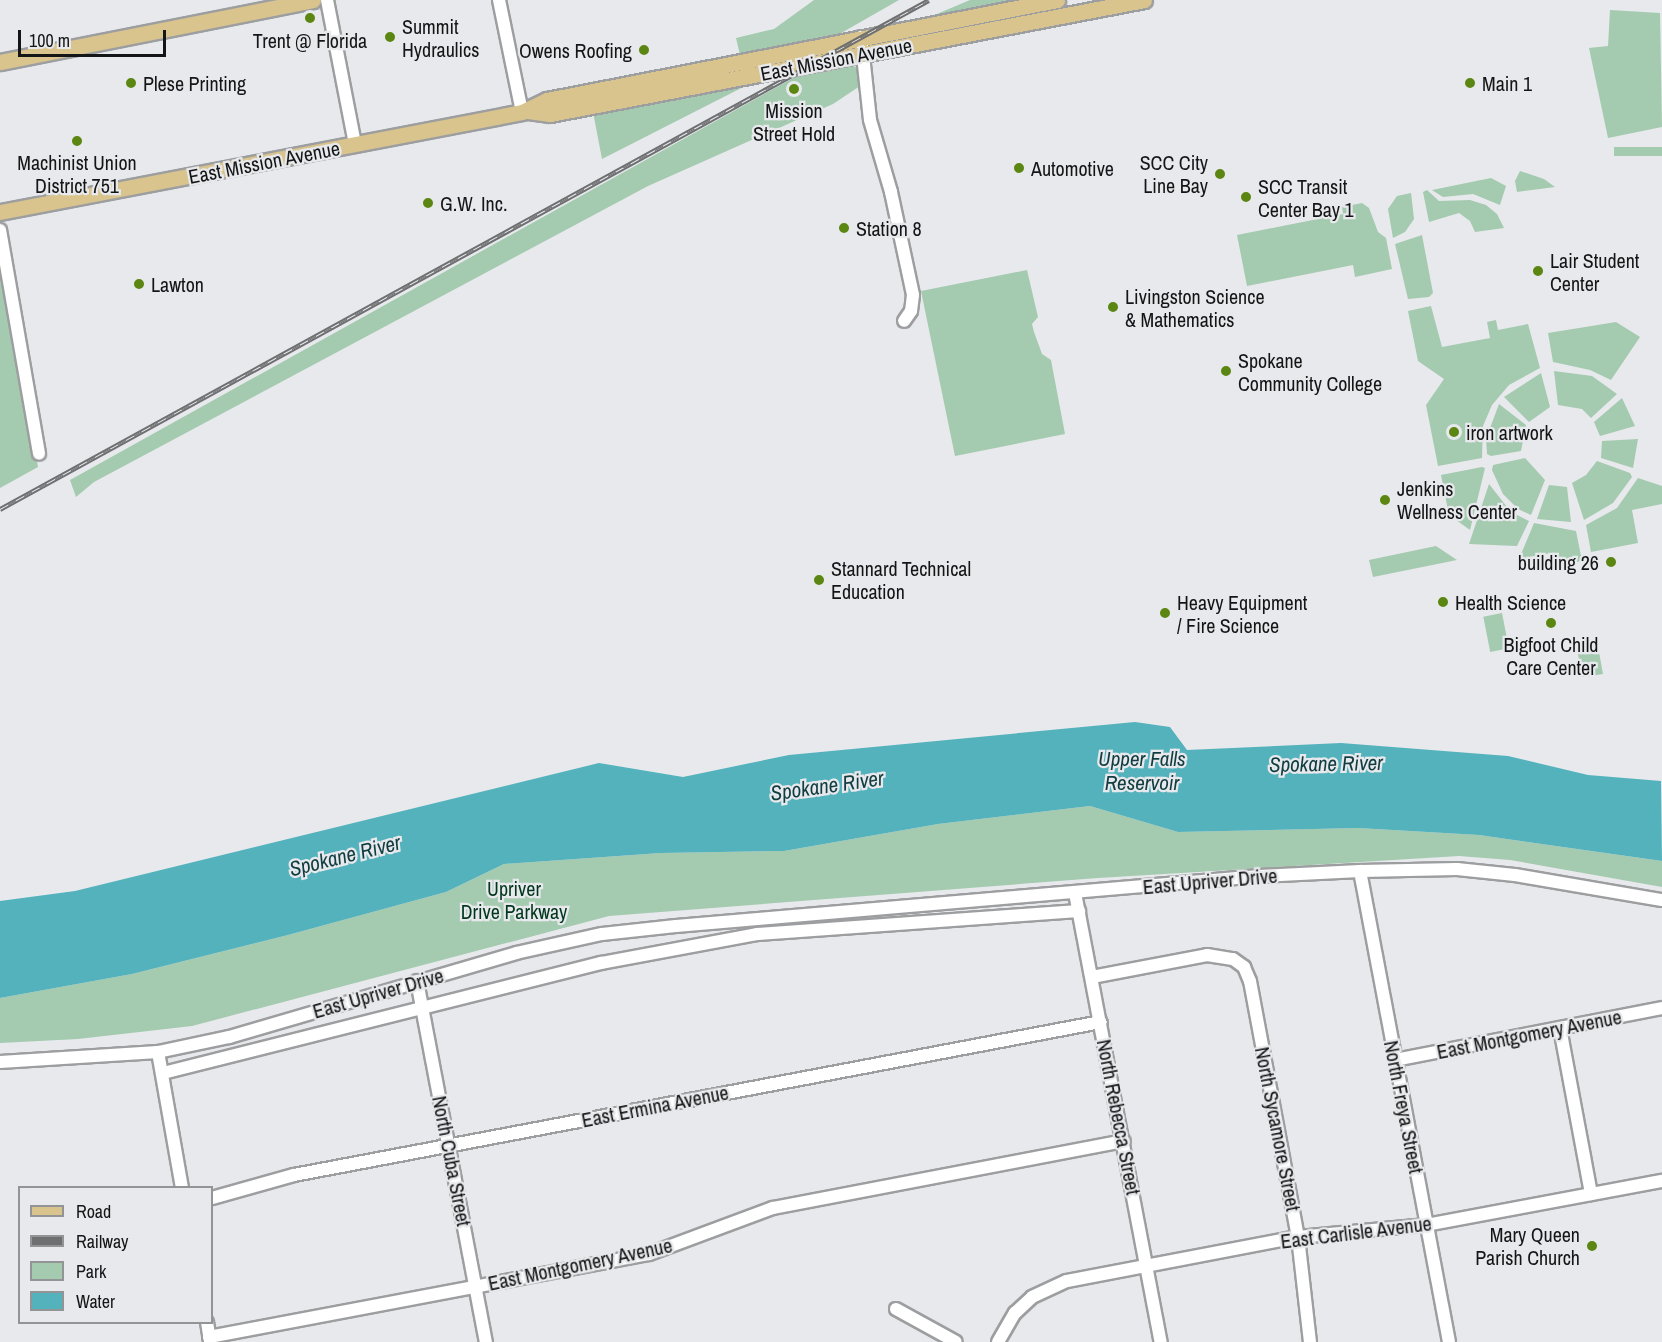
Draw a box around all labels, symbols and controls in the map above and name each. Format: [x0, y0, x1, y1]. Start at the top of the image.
marker: Trent @ Florida [303, 11, 317, 25]
place label: Summit Hydraulics [402, 14, 479, 61]
scale bar [21, 18, 170, 56]
text: 100 m [29, 28, 70, 53]
place label: Trent @ Florida [253, 28, 367, 52]
marker: Summit Hydraulics [383, 30, 397, 44]
street label: East Mission Avenue [758, 32, 914, 86]
place label: Owens Roofing [519, 38, 632, 62]
marker: Owens Roofing [637, 43, 651, 57]
place label: Plese Printing [143, 71, 246, 95]
place label: Main 1 [1482, 71, 1532, 95]
marker: Plese Printing [124, 76, 138, 90]
marker: Main 1 [1463, 76, 1477, 90]
marker: Mission Street Hold [787, 82, 801, 96]
place label: Mission Street Hold [753, 98, 835, 145]
marker: Machinist Union District 751 [70, 134, 84, 148]
street label: East Mission Avenue [186, 135, 342, 189]
place label: Machinist Union District 751 [17, 150, 137, 197]
place label: SCC City Line Bay [1140, 150, 1208, 197]
place label: Automotive [1031, 156, 1114, 180]
marker: Automotive [1012, 161, 1026, 175]
marker: SCC City Line Bay [1213, 167, 1227, 181]
place label: SCC Transit Center Bay 1 [1258, 174, 1354, 221]
marker: SCC Transit Center Bay 1 [1239, 190, 1253, 204]
place label: G.W. Inc. [440, 191, 507, 215]
marker: G.W. Inc. [421, 196, 435, 210]
place label: Station 8 [856, 216, 922, 240]
marker: Station 8 [837, 221, 851, 235]
place label: Lair Student Center [1550, 248, 1639, 295]
marker: Lair Student Center [1531, 264, 1545, 278]
place label: Lawton [151, 272, 204, 296]
marker: Lawton [132, 277, 146, 291]
place label: Livingston Science & Mathematics [1125, 284, 1264, 331]
marker: Livingston Science & Mathematics [1106, 300, 1120, 314]
place label: Spokane Community College [1238, 348, 1382, 395]
marker: Spokane Community College [1219, 364, 1233, 378]
place label: iron artwork [1466, 420, 1553, 444]
marker: iron artwork [1447, 425, 1461, 439]
place label: Jenkins Wellness Center [1397, 476, 1517, 523]
marker: Jenkins Wellness Center [1378, 493, 1392, 507]
place label: building 26 [1518, 550, 1599, 574]
marker: building 26 [1604, 555, 1618, 569]
place label: Stannard Technical Education [831, 556, 971, 603]
marker: Stannard Technical Education [812, 573, 826, 587]
place label: Heavy Equipment / Fire Science [1177, 590, 1307, 637]
place label: Health Science [1455, 590, 1566, 614]
marker: Health Science [1436, 595, 1450, 609]
marker: Heavy Equipment / Fire Science [1158, 606, 1172, 620]
marker: Bigfoot Child Care Center [1544, 616, 1558, 630]
place label: Bigfoot Child Care Center [1504, 632, 1598, 679]
water label: Upper Falls Reservoir [1098, 746, 1186, 796]
water label: Spokane River [1269, 750, 1383, 778]
water label: Spokane River [769, 766, 885, 806]
water label: Spokane River [287, 830, 403, 882]
street label: East Upriver Drive [1142, 863, 1278, 899]
park label: Upriver Drive Parkway [461, 877, 567, 924]
street label: East Upriver Drive [310, 963, 446, 1023]
street label: East Montgomery Avenue [1434, 1004, 1624, 1064]
street label: North Rebecca Street [1092, 1037, 1146, 1197]
street label: North Freya Street [1379, 1038, 1429, 1176]
street label: North Sycamore Street [1250, 1045, 1306, 1213]
street label: East Ermina Avenue [579, 1080, 731, 1132]
street label: North Cuba Street [428, 1094, 476, 1228]
legend [18, 1186, 213, 1324]
text: Road [76, 1199, 111, 1224]
street label: East Carlisle Avenue [1279, 1211, 1433, 1253]
place label: Mary Queen Parish Church [1475, 1222, 1580, 1269]
text: Railway [76, 1229, 129, 1254]
street label: East Montgomery Avenue [485, 1233, 675, 1295]
marker: Mary Queen Parish Church [1585, 1239, 1599, 1253]
text: Park [76, 1259, 106, 1284]
text: Water [76, 1289, 115, 1314]

